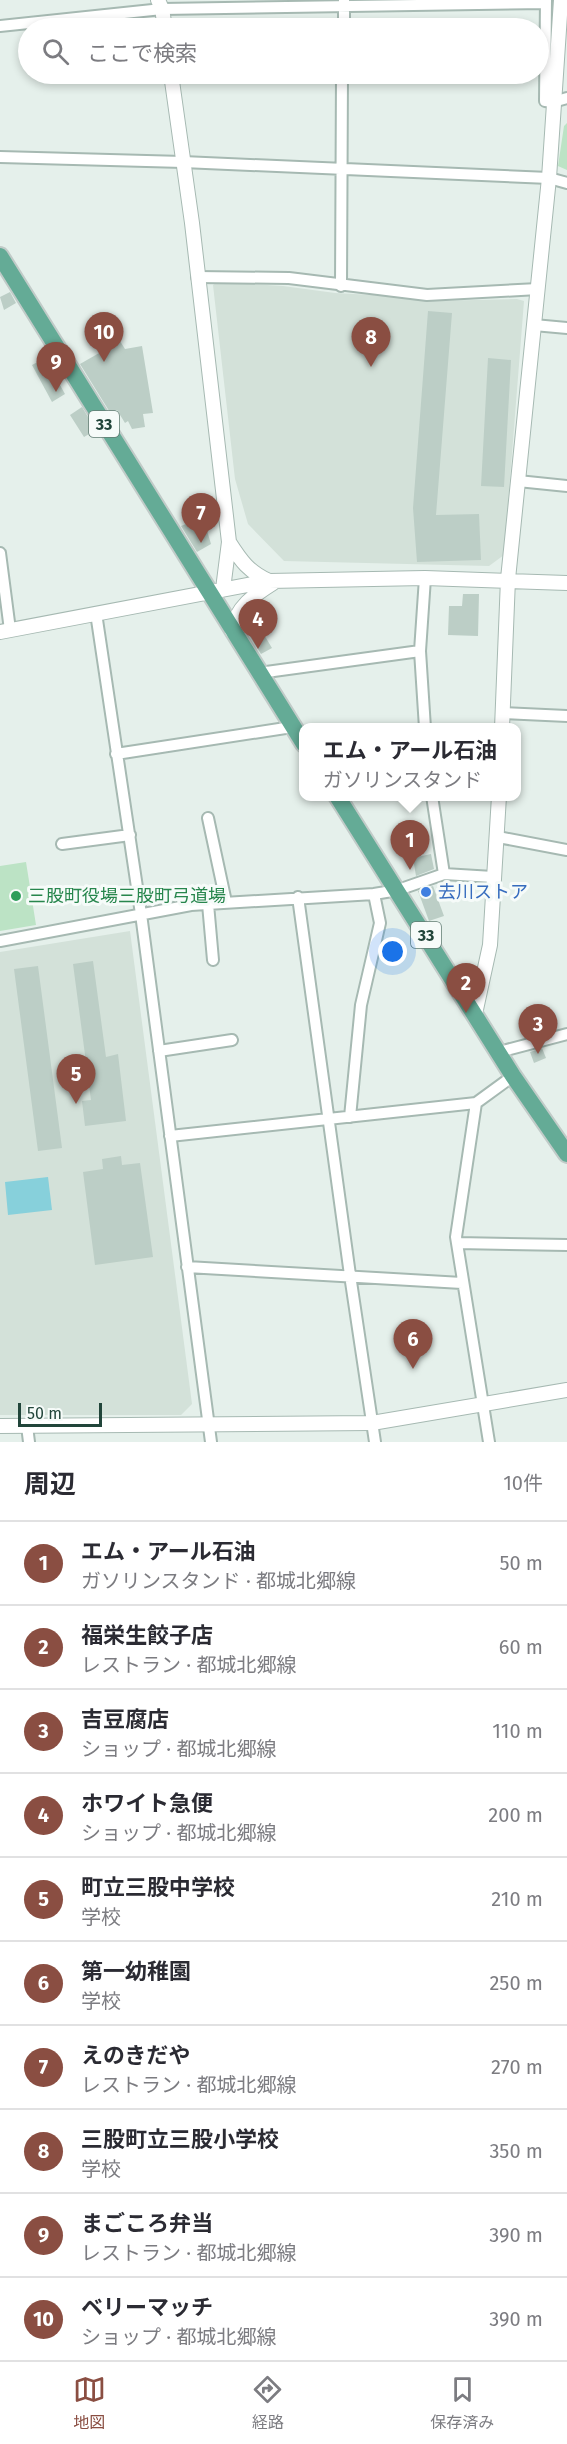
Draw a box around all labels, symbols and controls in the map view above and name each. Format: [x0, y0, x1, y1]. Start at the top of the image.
search box [18, 18, 549, 84]
icon: search [39, 35, 72, 68]
text: ここで検索 [87, 40, 197, 67]
pin: 10 [84, 312, 124, 362]
pin: 8 [352, 318, 391, 367]
pin: 9 [36, 342, 76, 392]
road number: 33 [89, 411, 119, 437]
pin: 7 [182, 494, 220, 543]
pin: 4 [238, 600, 278, 649]
popup [299, 723, 521, 801]
text: エム・アール石油 [323, 737, 497, 764]
text: ガソリンスタンド [323, 768, 482, 792]
pin: 1 [390, 820, 430, 870]
place label: 去川ストア [438, 881, 528, 903]
place label: 三股町役場三股町弓道場 [28, 885, 226, 907]
marker: 去川ストア [419, 885, 433, 899]
marker: 三股町役場三股町弓道場 [9, 889, 23, 903]
road number: 33 [411, 922, 441, 948]
your location [378, 937, 407, 966]
pin: 2 [446, 964, 486, 1013]
pin: 3 [518, 1004, 558, 1054]
pin: 5 [56, 1054, 96, 1104]
pin: 6 [394, 1320, 432, 1369]
scale bar [18, 1400, 102, 1428]
text: 50 m [27, 1404, 62, 1423]
text: 周辺 [24, 1469, 76, 1500]
text: 10件 [503, 1471, 543, 1495]
text: エム・アール石油 [81, 1538, 256, 1565]
text: 1 [39, 1551, 48, 1575]
text: 50 m [499, 1551, 543, 1575]
text: ガソリンスタンド · 都城北郷線 [81, 1569, 356, 1593]
text: 福栄生餃子店 [81, 1622, 213, 1649]
text: 2 [38, 1635, 49, 1659]
text: 60 m [499, 1635, 543, 1659]
text: レストラン · 都城北郷線 [81, 1653, 296, 1677]
text: 吉豆腐店 [81, 1706, 169, 1733]
text: 3 [38, 1719, 49, 1743]
text: 110 m [492, 1719, 543, 1743]
text: ショップ · 都城北郷線 [81, 1737, 276, 1761]
text: ホワイト急便 [81, 1790, 213, 1817]
text: 4 [38, 1803, 49, 1827]
text: 200 m [488, 1803, 543, 1827]
text: ショップ · 都城北郷線 [81, 1821, 276, 1845]
text: 町立三股中学校 [81, 1874, 235, 1901]
text: 5 [38, 1887, 49, 1911]
text: 210 m [491, 1887, 543, 1911]
text: 学校 [81, 1905, 121, 1929]
text: 第一幼稚園 [81, 1958, 191, 1985]
text: 6 [38, 1971, 49, 1995]
text: 250 m [489, 1971, 543, 1995]
text: 学校 [81, 1989, 121, 2013]
text: えのきだや [81, 2042, 190, 2069]
text: 7 [39, 2055, 48, 2079]
text: 270 m [491, 2055, 543, 2079]
text: レストラン · 都城北郷線 [81, 2073, 296, 2097]
text: 三股町立三股小学校 [81, 2126, 279, 2153]
text: 8 [38, 2139, 49, 2163]
text: 350 m [489, 2139, 543, 2163]
text: 学校 [81, 2157, 121, 2181]
text: まごころ弁当 [81, 2210, 213, 2237]
text: 9 [38, 2223, 49, 2247]
text: 390 m [489, 2223, 543, 2247]
text: レストラン · 都城北郷線 [81, 2241, 296, 2265]
text: ベリーマッチ [81, 2294, 213, 2321]
text: 10 [33, 2307, 54, 2331]
text: 390 m [489, 2307, 543, 2331]
text: ショップ · 都城北郷線 [81, 2325, 276, 2349]
tab: 地図 [73, 2373, 106, 2433]
tab: 経路 [251, 2373, 284, 2433]
tab: 保存済み [430, 2373, 494, 2433]

